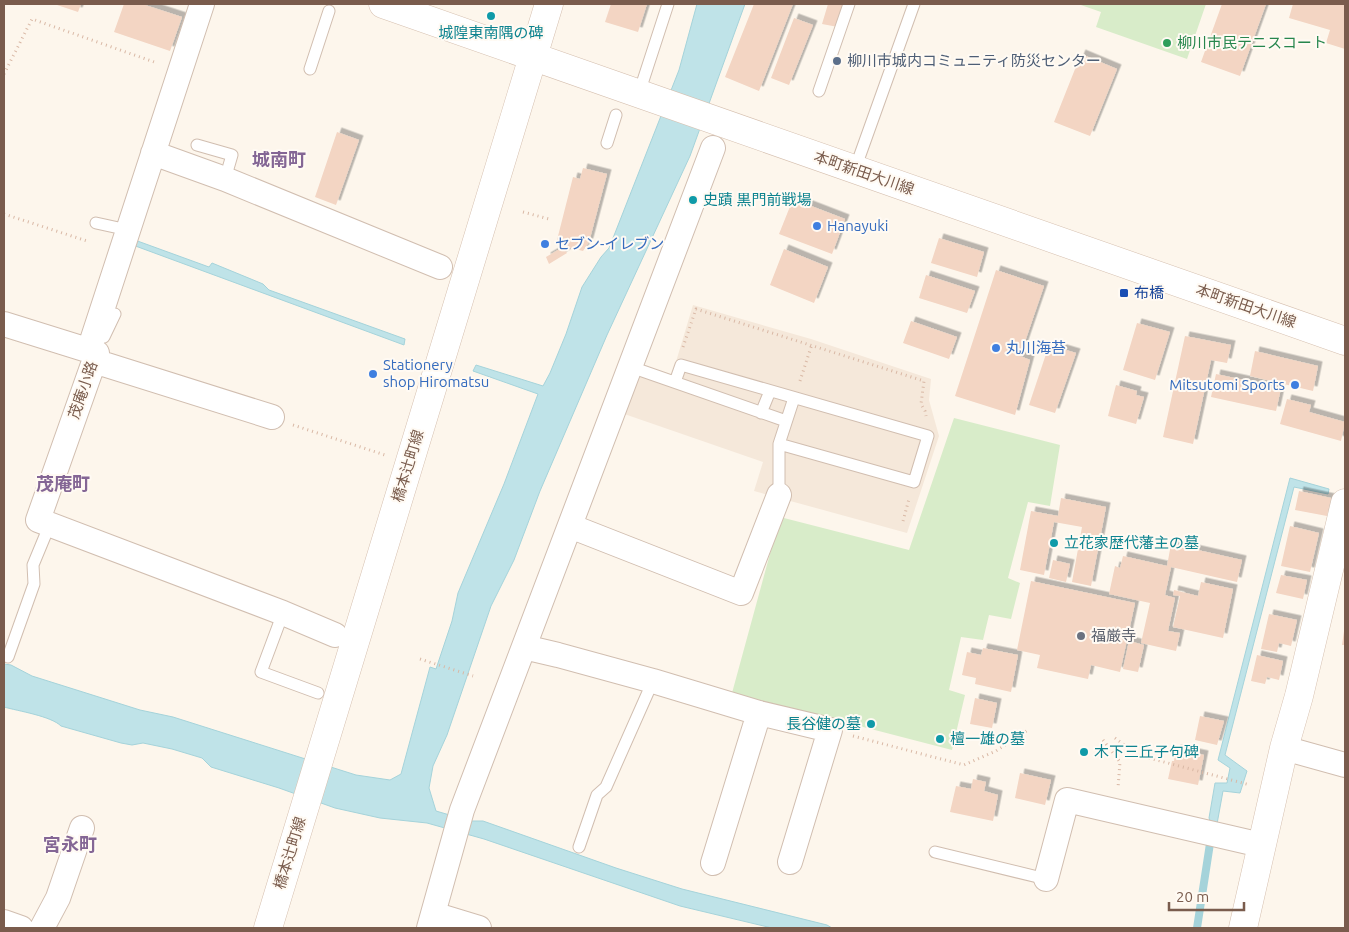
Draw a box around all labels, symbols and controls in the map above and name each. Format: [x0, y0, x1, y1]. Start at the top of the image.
marker: 城隍東南隅の碑 [485, 10, 497, 22]
place label: 城隍東南隅の碑 [438, 24, 544, 41]
place label: 柳川市民テニスコート [1177, 34, 1327, 51]
marker: 柳川市民テニスコート [1161, 37, 1173, 49]
place label: 柳川市城内コミュニティ防災センター [847, 52, 1101, 69]
marker: 柳川市城内コミュニティ防災センター [831, 55, 843, 67]
street label: 本町新田大川線 [812, 147, 917, 198]
district label: 城南町 [252, 149, 306, 169]
place label: 史蹟 黒門前戦場 [703, 191, 811, 208]
marker: 史蹟 黒門前戦場 [687, 194, 699, 206]
place label: Hanayuki [827, 217, 888, 234]
marker: Hanayuki [811, 220, 823, 232]
place label: セブン-イレブン [555, 235, 664, 252]
marker: セブン-イレブン [539, 238, 551, 250]
street label: 本町新田大川線 [1194, 280, 1299, 331]
place label: 布橋 [1134, 284, 1164, 301]
marker: 布橋 [1118, 287, 1130, 299]
place label: 丸川海苔 [1006, 339, 1066, 356]
marker: 丸川海苔 [990, 342, 1002, 354]
place label: Stationery shop Hiromatsu [383, 356, 489, 390]
street label: 茂庵小路 [65, 359, 100, 421]
marker: Stationery shop Hiromatsu [367, 368, 379, 380]
place label: Mitsutomi Sports [1169, 376, 1285, 393]
marker: Mitsutomi Sports [1289, 379, 1301, 391]
street label: 橋本辻町線 [388, 427, 427, 504]
district label: 茂庵町 [36, 473, 90, 493]
place label: 立花家歴代藩主の墓 [1064, 534, 1199, 551]
marker: 立花家歴代藩主の墓 [1048, 537, 1060, 549]
place label: 福厳寺 [1091, 627, 1136, 644]
marker: 福厳寺 [1075, 630, 1087, 642]
place label: 長谷健の墓 [786, 715, 861, 732]
marker: 長谷健の墓 [865, 718, 877, 730]
place label: 檀一雄の墓 [950, 730, 1025, 747]
marker: 檀一雄の墓 [934, 733, 946, 745]
place label: 木下三丘子句碑 [1094, 743, 1199, 760]
marker: 木下三丘子句碑 [1078, 746, 1090, 758]
street label: 橋本辻町線 [270, 814, 309, 891]
district label: 宮永町 [43, 834, 97, 854]
scale bar [1169, 880, 1244, 912]
text: 20 m [1176, 888, 1209, 905]

